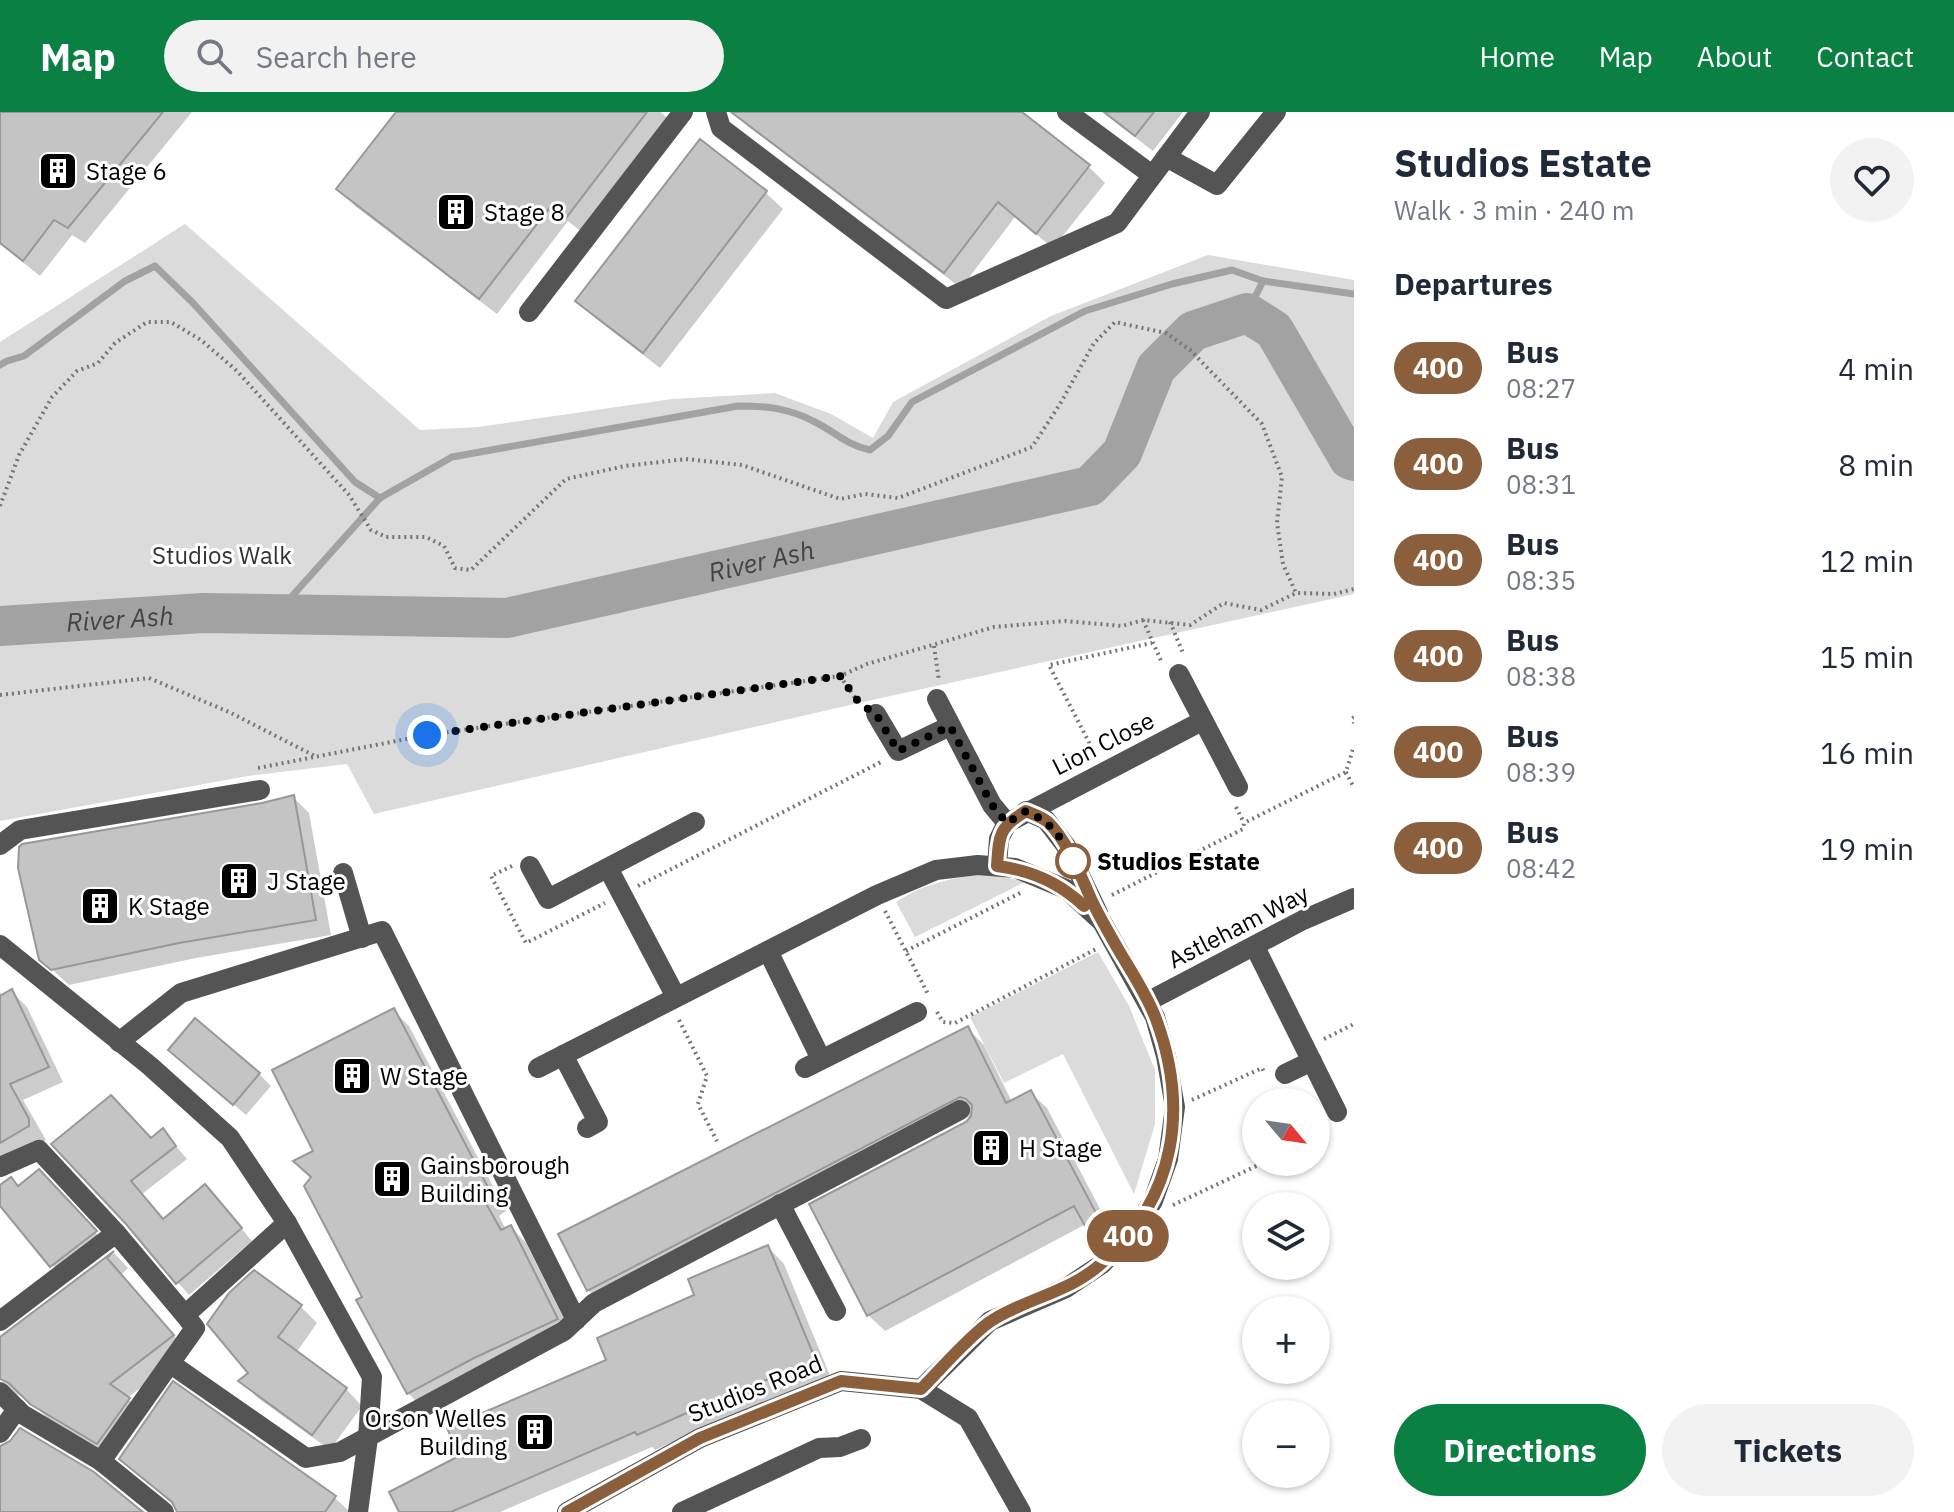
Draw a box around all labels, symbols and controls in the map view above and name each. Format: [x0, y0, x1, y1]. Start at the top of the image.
search box [164, 20, 724, 92]
text: Map [40, 32, 116, 81]
icon: search [192, 34, 236, 78]
text: Search here [256, 37, 417, 76]
text: Home [1479, 38, 1555, 75]
text: Map [1599, 38, 1653, 75]
text: About [1697, 38, 1772, 75]
text: Contact [1816, 38, 1914, 75]
text: Studios Estate [1394, 138, 1652, 187]
button: heart [1830, 138, 1914, 222]
building icon: Stage 6 [37, 150, 79, 192]
place label: Stage 6 [86, 155, 167, 187]
building icon: Stage 8 [435, 191, 477, 233]
text: Walk · 3 min · 240 m [1394, 193, 1634, 227]
place label: Stage 8 [484, 196, 565, 228]
text: Departures [1394, 264, 1553, 303]
text: Bus [1506, 332, 1559, 371]
text: 400 [1413, 349, 1463, 386]
text: 4 min [1838, 349, 1914, 388]
text: 08:27 [1506, 371, 1576, 405]
text: Bus [1506, 428, 1559, 467]
text: 400 [1413, 445, 1463, 482]
text: 8 min [1838, 445, 1914, 484]
text: 08:31 [1506, 467, 1576, 501]
text: Bus [1506, 524, 1559, 563]
water label: River Ash [705, 532, 817, 589]
park label: Studios Walk [152, 539, 292, 571]
text: 400 [1413, 541, 1463, 578]
text: 12 min [1820, 541, 1914, 580]
text: 08:35 [1506, 563, 1576, 597]
water label: River Ash [65, 598, 175, 639]
text: Bus [1506, 620, 1559, 659]
text: 400 [1413, 637, 1463, 674]
text: 15 min [1820, 637, 1914, 676]
text: 08:38 [1506, 659, 1576, 693]
street label: Lion Close [1047, 704, 1159, 782]
your location [407, 715, 447, 755]
text: Bus [1506, 716, 1559, 755]
text: 400 [1413, 733, 1463, 770]
text: 16 min [1820, 733, 1914, 772]
text: 08:39 [1506, 755, 1576, 789]
text: Bus [1506, 812, 1559, 851]
text: 400 [1413, 829, 1463, 866]
text: 19 min [1820, 829, 1914, 868]
marker: Studios Estate [1056, 844, 1090, 878]
place label: Studios Estate [1097, 845, 1260, 877]
text: 08:42 [1506, 851, 1576, 885]
building icon: J Stage [218, 860, 260, 902]
place label: J Stage [267, 865, 346, 897]
street label: Astleham Way [1162, 877, 1314, 975]
building icon: K Stage [79, 885, 121, 927]
place label: K Stage [128, 890, 210, 922]
building icon: W Stage [331, 1055, 373, 1097]
place label: W Stage [380, 1060, 468, 1092]
north arrow [1242, 1088, 1330, 1176]
map controls [1242, 1088, 1330, 1488]
building icon: H Stage [970, 1127, 1012, 1169]
place label: H Stage [1019, 1132, 1103, 1164]
place label: Gainsborough Building [420, 1149, 570, 1209]
building icon: Gainsborough Building [371, 1158, 413, 1200]
button: layers [1242, 1192, 1330, 1280]
line badge: 400 [1082, 1210, 1174, 1262]
text: 400 [1103, 1217, 1153, 1254]
button: + [1242, 1296, 1330, 1384]
street label: Studios Road [683, 1347, 827, 1429]
button: − [1242, 1400, 1330, 1488]
place label: Orson Welles Building [365, 1402, 507, 1462]
button: Directions [1394, 1404, 1646, 1496]
button: Tickets [1662, 1404, 1914, 1496]
building icon: Orson Welles Building [514, 1411, 556, 1453]

